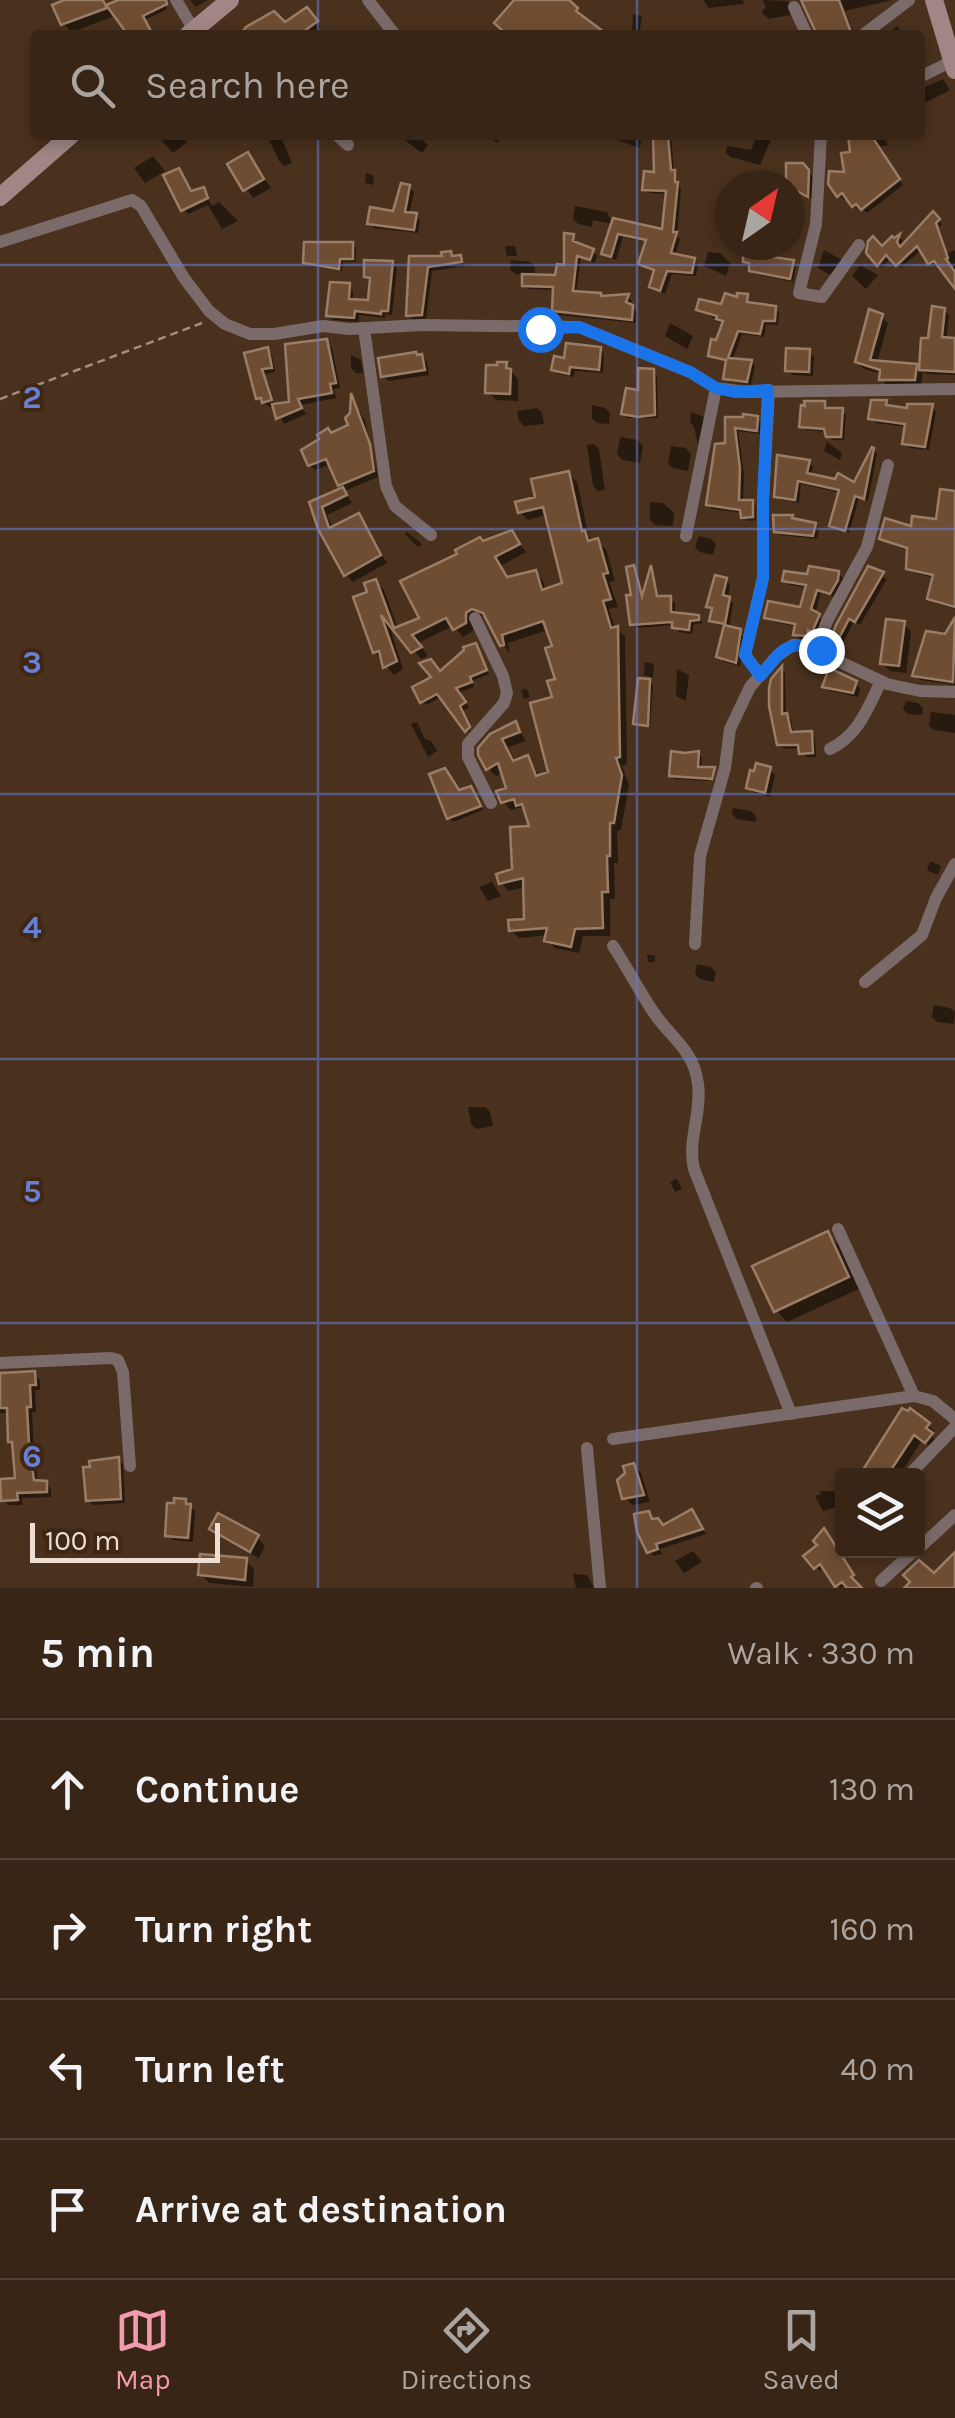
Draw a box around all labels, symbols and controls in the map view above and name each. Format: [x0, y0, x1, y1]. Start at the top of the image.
search box [30, 30, 925, 140]
icon: search [65, 58, 120, 113]
text: Search here [145, 63, 349, 108]
north arrow [715, 170, 805, 260]
route start [518, 307, 564, 353]
text: 2 [22, 379, 42, 416]
route end [799, 628, 845, 674]
text: 3 [22, 644, 42, 681]
text: 4 [22, 909, 42, 946]
text: 5 [23, 1173, 41, 1210]
text: 6 [22, 1438, 42, 1475]
map controls [835, 1468, 925, 1558]
button: layers [835, 1468, 925, 1558]
scale bar [30, 1518, 220, 1562]
text: 100 m [45, 1524, 120, 1557]
text: 5 min [40, 1628, 155, 1678]
text: Walk · 330 m [728, 1635, 915, 1672]
icon: ahead [40, 1762, 95, 1817]
text: Continue [135, 1767, 299, 1812]
text: 130 m [829, 1771, 915, 1808]
icon: right [40, 1902, 95, 1957]
text: Turn right [135, 1907, 312, 1952]
text: 160 m [830, 1911, 915, 1948]
icon: left [40, 2042, 95, 2097]
text: Turn left [135, 2047, 285, 2092]
text: 40 m [841, 2051, 915, 2088]
icon: arrive [40, 2182, 95, 2237]
text: Arrive at destination [135, 2187, 507, 2232]
tab: Map [115, 2303, 171, 2396]
tab: Directions [401, 2303, 532, 2396]
tab: Saved [762, 2303, 840, 2396]

